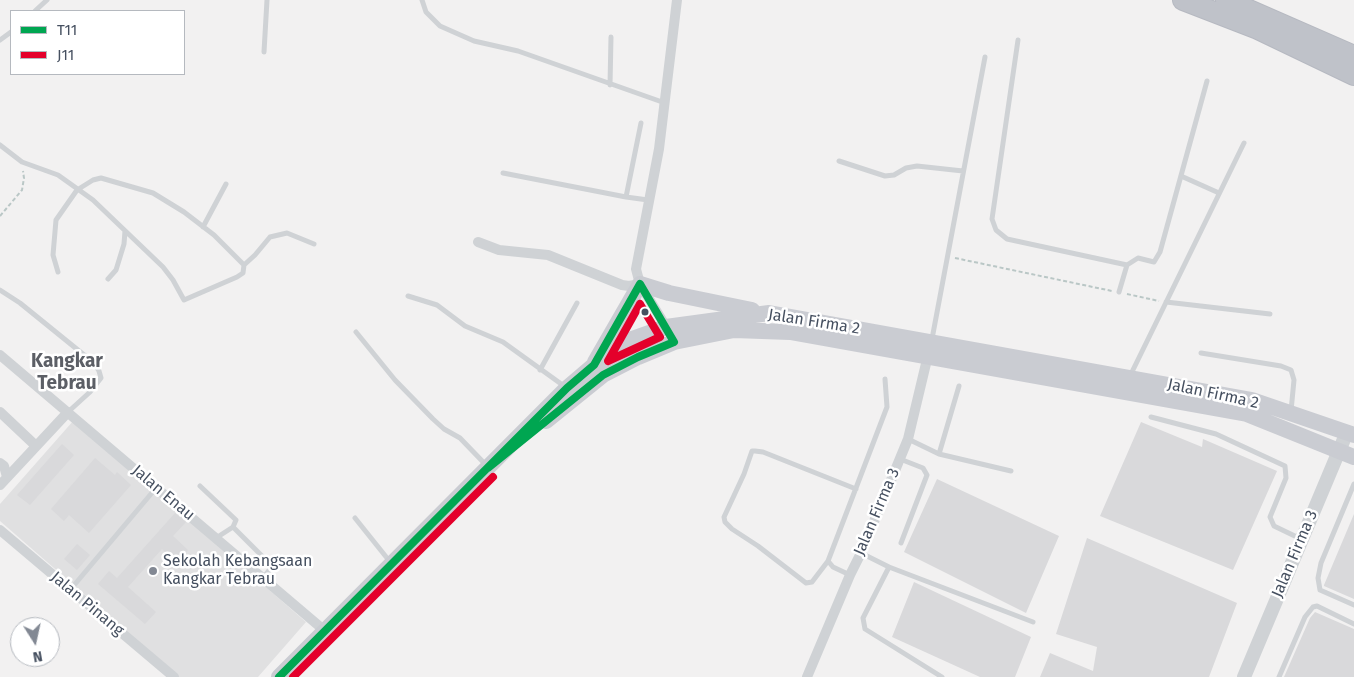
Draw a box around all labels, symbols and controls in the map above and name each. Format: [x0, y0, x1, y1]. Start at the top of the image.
legend [10, 10, 185, 75]
text: T11 [57, 21, 77, 39]
text: J11 [57, 46, 74, 64]
street label: Jalan Firma 2 [767, 305, 861, 339]
unlabelled marker [640, 307, 650, 317]
district label: Kangkar Tebrau [31, 351, 103, 395]
street label: Jalan Firma 2 [1166, 375, 1260, 413]
street label: Jalan Enau [128, 461, 198, 525]
street label: Jalan Firma 3 [850, 465, 904, 559]
street label: Jalan Firma 3 [1268, 507, 1322, 601]
place label: Sekolah Kebangsaan Kangkar Tebrau [163, 552, 312, 590]
marker: Sekolah Kebangsaan Kangkar Tebrau [147, 565, 159, 577]
street label: Jalan Pinang [46, 568, 128, 640]
north arrow [10, 617, 60, 667]
text: N [31, 647, 44, 665]

